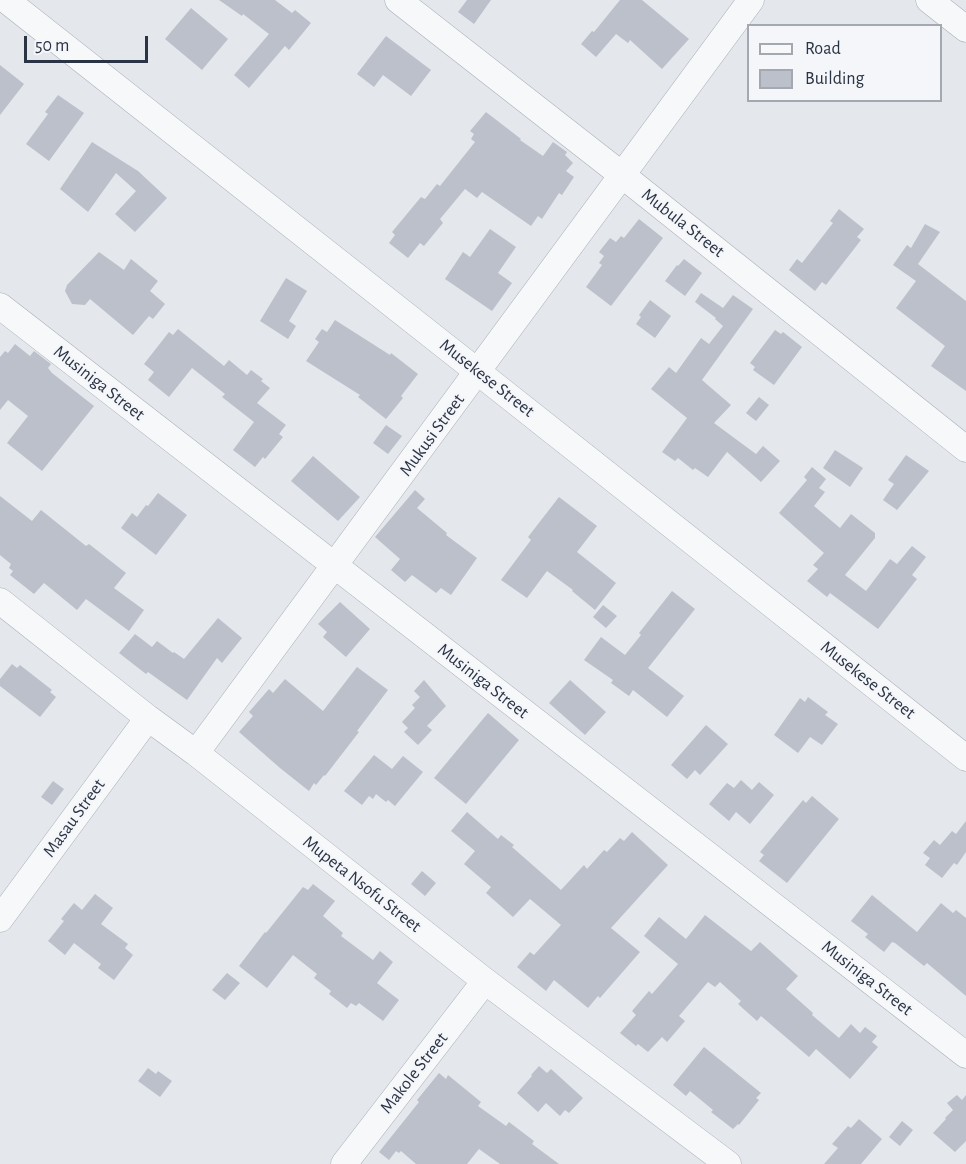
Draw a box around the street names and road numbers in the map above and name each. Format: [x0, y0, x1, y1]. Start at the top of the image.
street label: Mubula Street [637, 184, 729, 262]
street label: Musekese Street [435, 334, 539, 422]
street label: Musiniga Street [49, 341, 149, 425]
street label: Mukusi Street [395, 390, 469, 480]
street label: Musekese Street [816, 636, 920, 724]
street label: Musiniga Street [433, 639, 533, 723]
street label: Masau Street [38, 775, 110, 861]
street label: Mupeta Nsofu Street [298, 831, 426, 937]
street label: Musiniga Street [817, 936, 917, 1020]
street label: Makole Street [376, 1028, 452, 1118]

